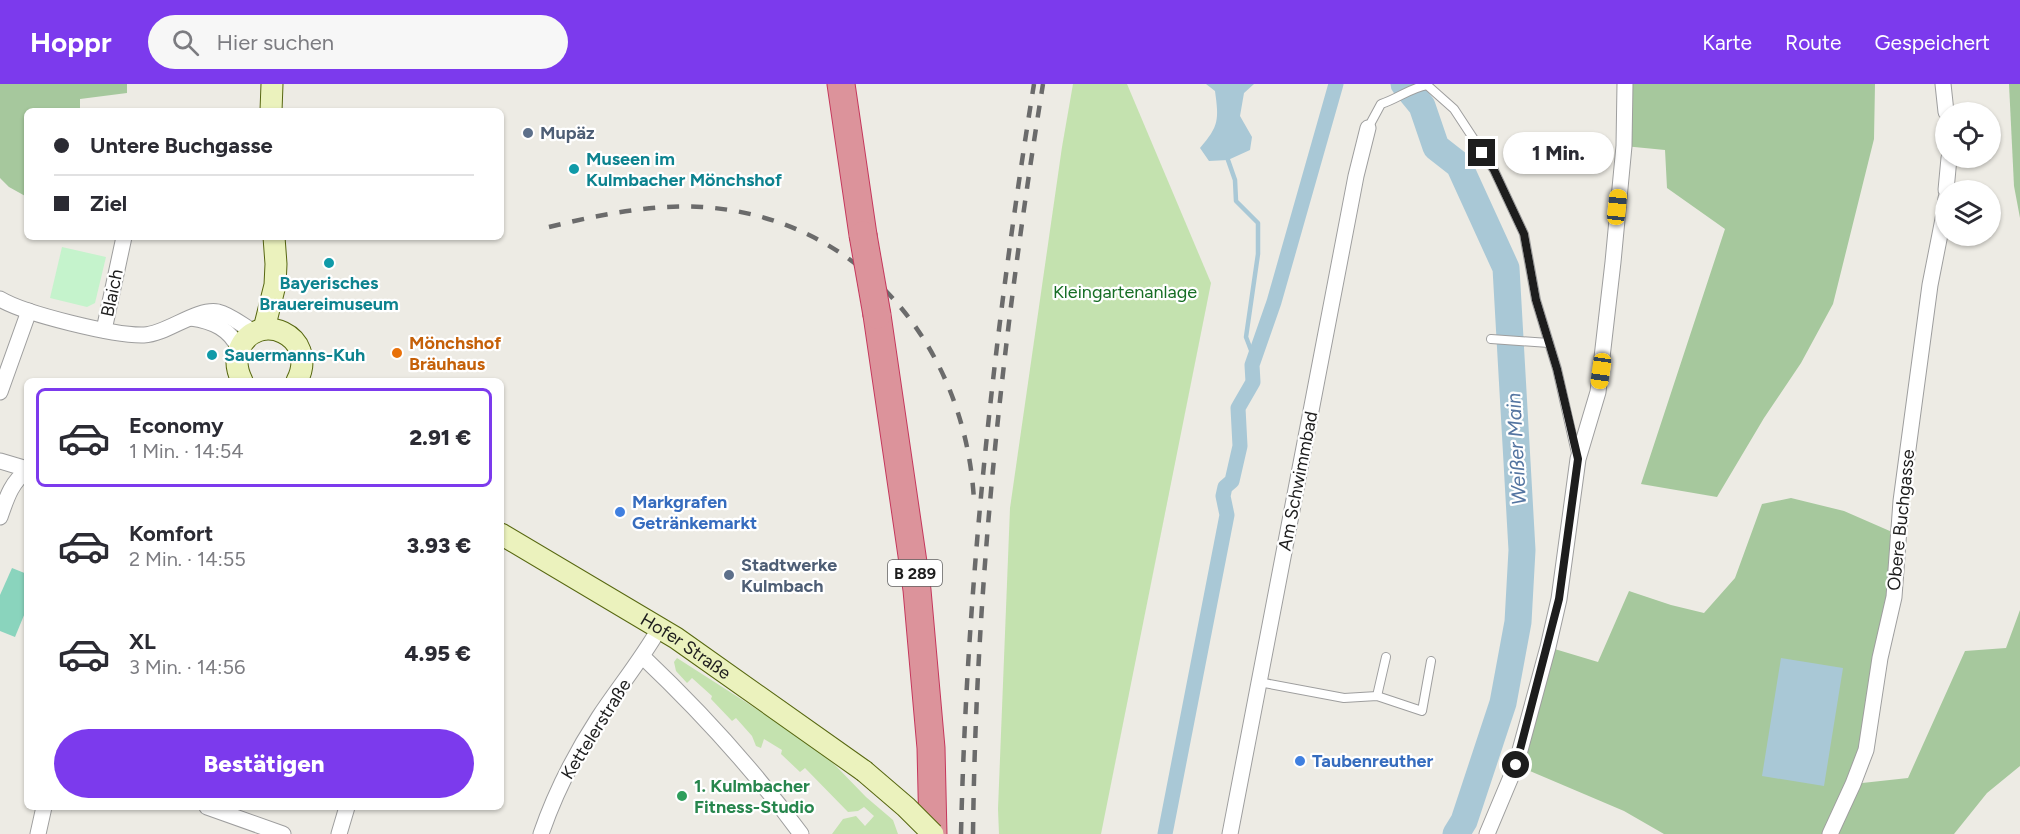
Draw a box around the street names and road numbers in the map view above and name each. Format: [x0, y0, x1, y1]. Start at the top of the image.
street label: Blaich [96, 267, 128, 319]
street label: Am Schwimmbad [1274, 409, 1322, 553]
street label: Obere Buchgasse [1883, 448, 1919, 592]
road number: B 289 [888, 560, 942, 586]
street label: Hofer Straße [636, 608, 735, 684]
street label: Kettelerstraße [556, 675, 636, 783]

